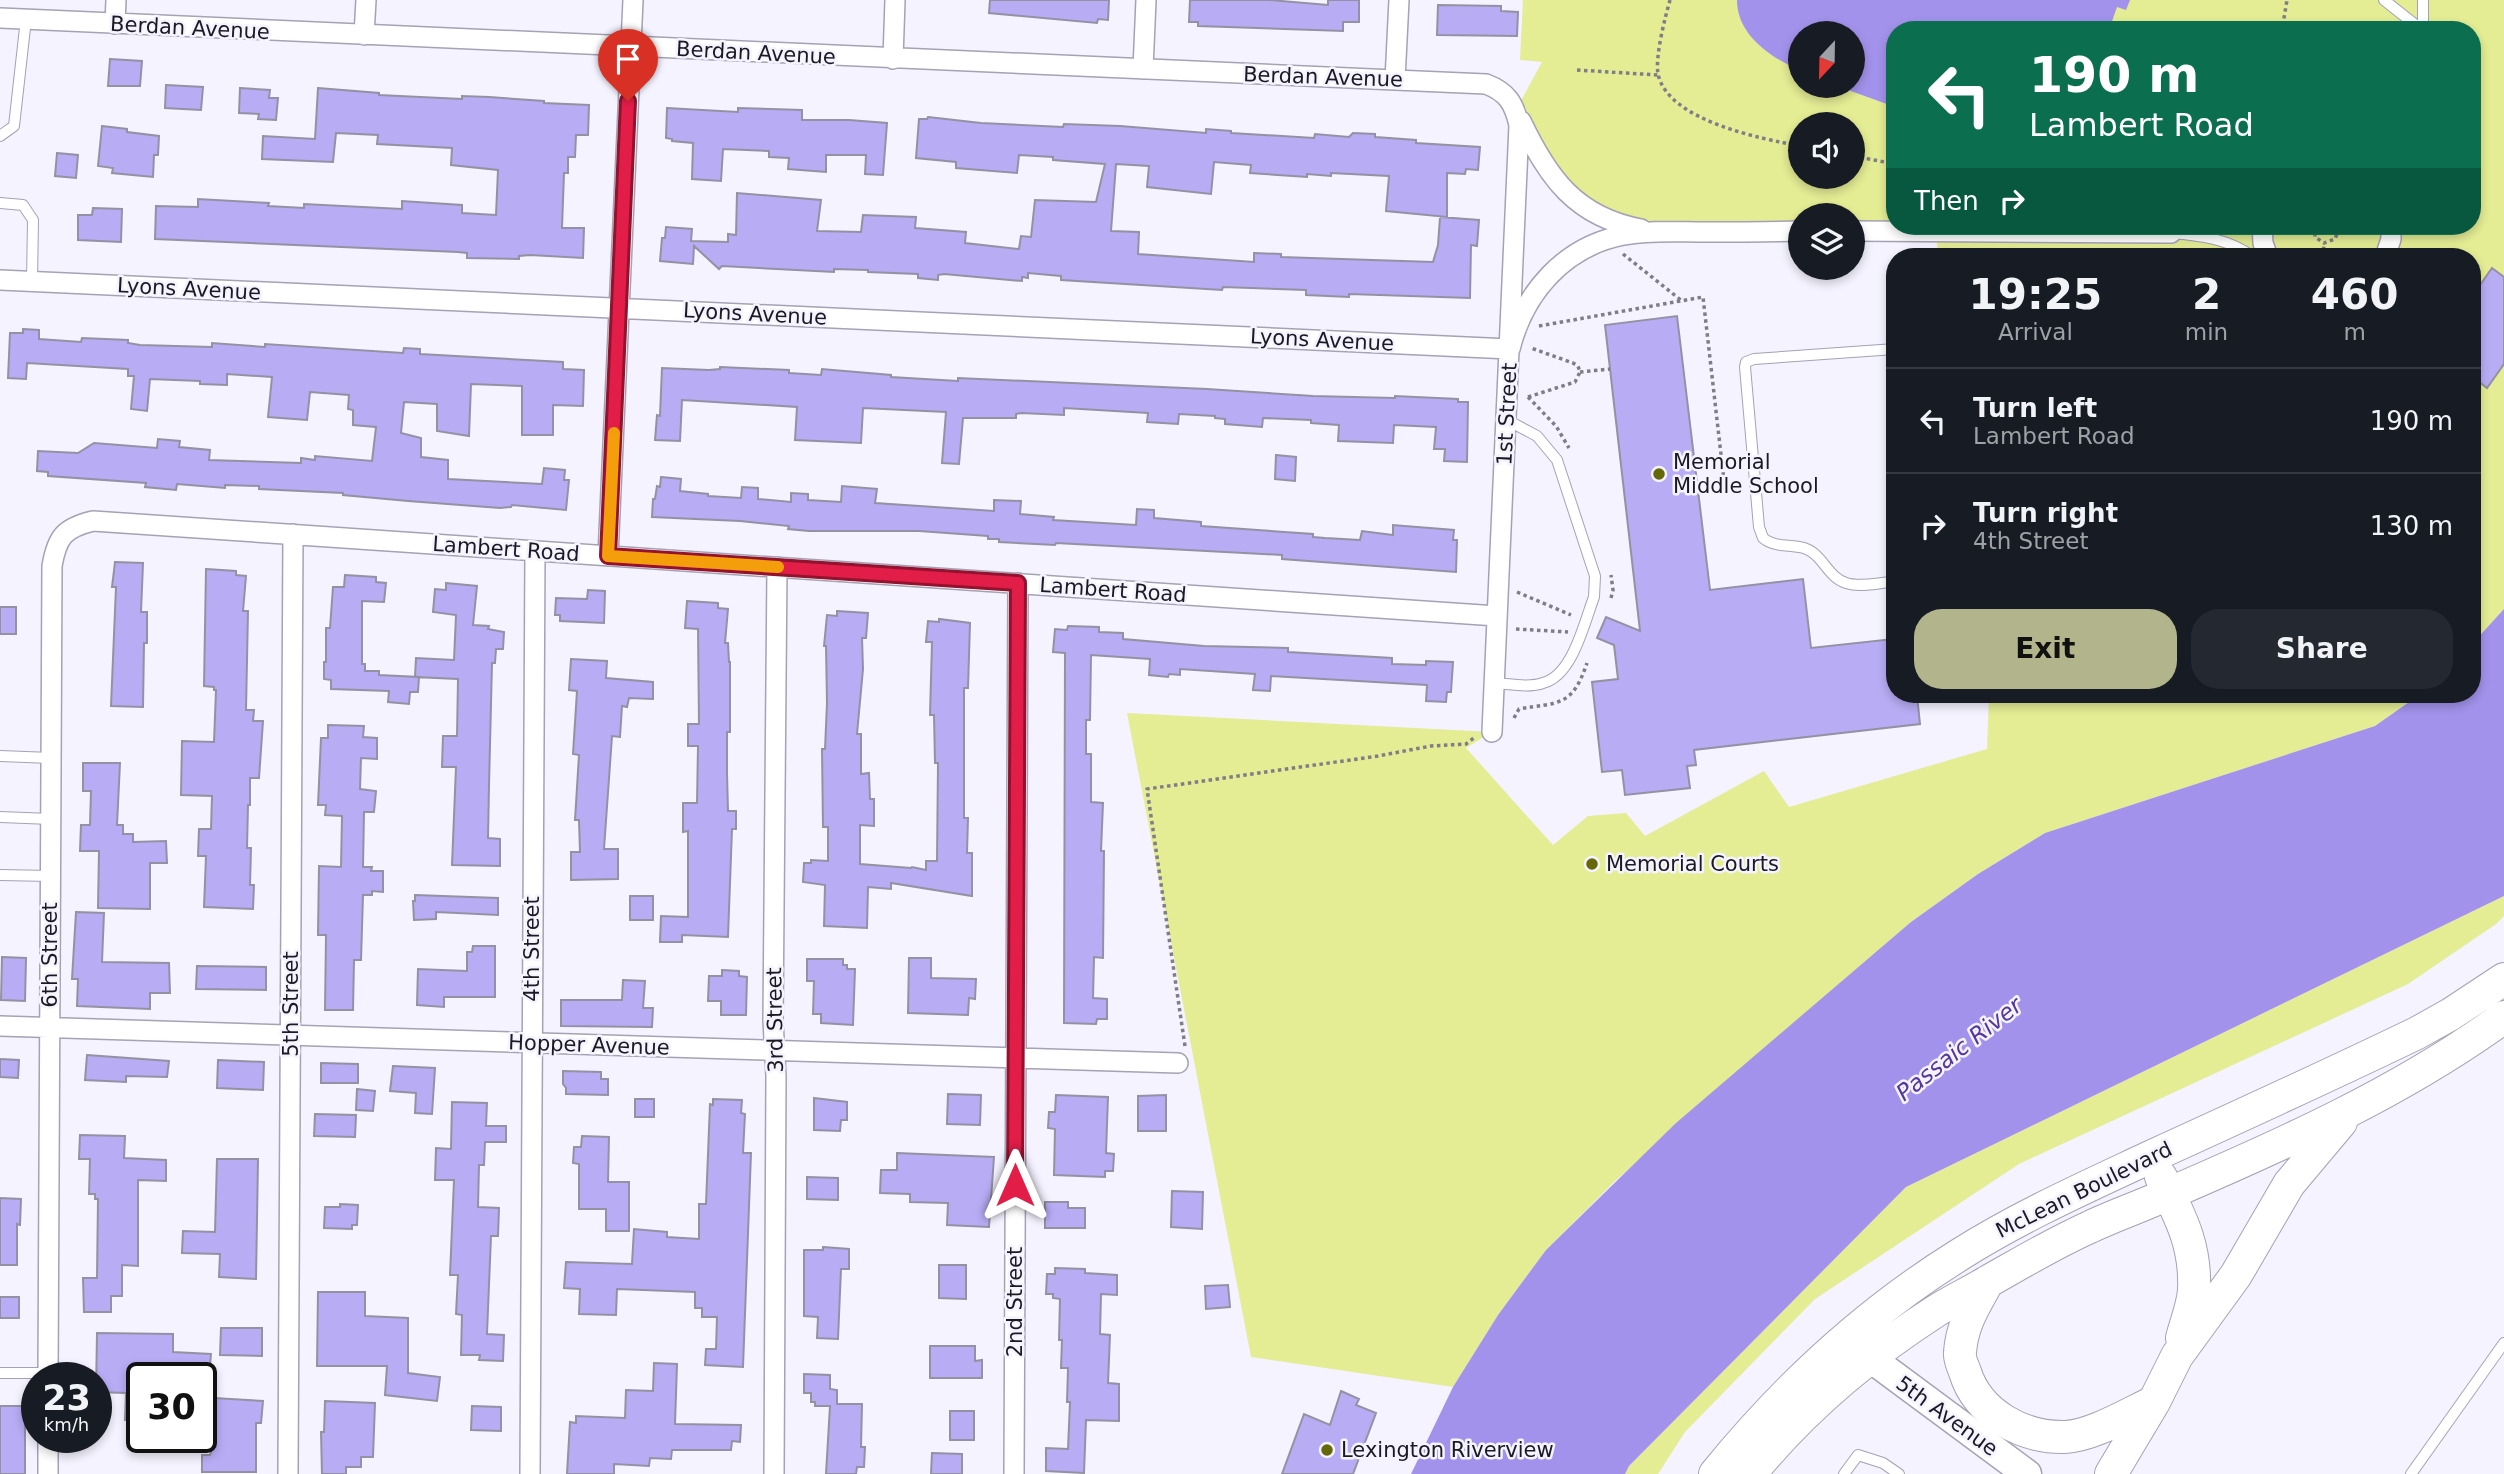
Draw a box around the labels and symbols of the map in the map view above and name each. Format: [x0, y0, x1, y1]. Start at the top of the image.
street label: Berdan Avenue [110, 12, 270, 44]
north arrow [1788, 21, 1866, 98]
pin [598, 29, 658, 101]
street label: Berdan Avenue [676, 37, 836, 69]
street label: Berdan Avenue [1243, 62, 1403, 92]
street label: Lyons Avenue [116, 273, 262, 305]
street label: Lyons Avenue [682, 298, 828, 330]
street label: Lyons Avenue [1249, 324, 1395, 356]
street label: 1st Street [1492, 362, 1522, 466]
place label: Memorial Middle School [1673, 450, 1819, 498]
marker: Memorial Middle School [1651, 466, 1667, 482]
street label: Lambert Road [432, 532, 580, 566]
street label: Lambert Road [1039, 573, 1187, 607]
place label: Memorial Courts [1606, 852, 1779, 876]
marker: Memorial Courts [1584, 856, 1600, 872]
street label: 4th Street [520, 896, 544, 1002]
street label: 6th Street [38, 902, 62, 1008]
street label: 5th Street [279, 951, 303, 1057]
street label: 3rd Street [762, 967, 788, 1073]
water label: Passaic River [1891, 991, 2028, 1106]
street label: Hopper Avenue [508, 1030, 670, 1060]
street label: McLean Boulevard [1992, 1137, 2176, 1243]
position arrow [978, 1148, 1052, 1222]
street label: 2nd Street [1003, 1247, 1027, 1357]
speed limit sign: 30 [126, 1362, 217, 1453]
street label: 5th Avenue [1892, 1371, 2002, 1461]
place label: Lexington Riverview [1341, 1438, 1554, 1462]
marker: Lexington Riverview [1319, 1442, 1335, 1458]

